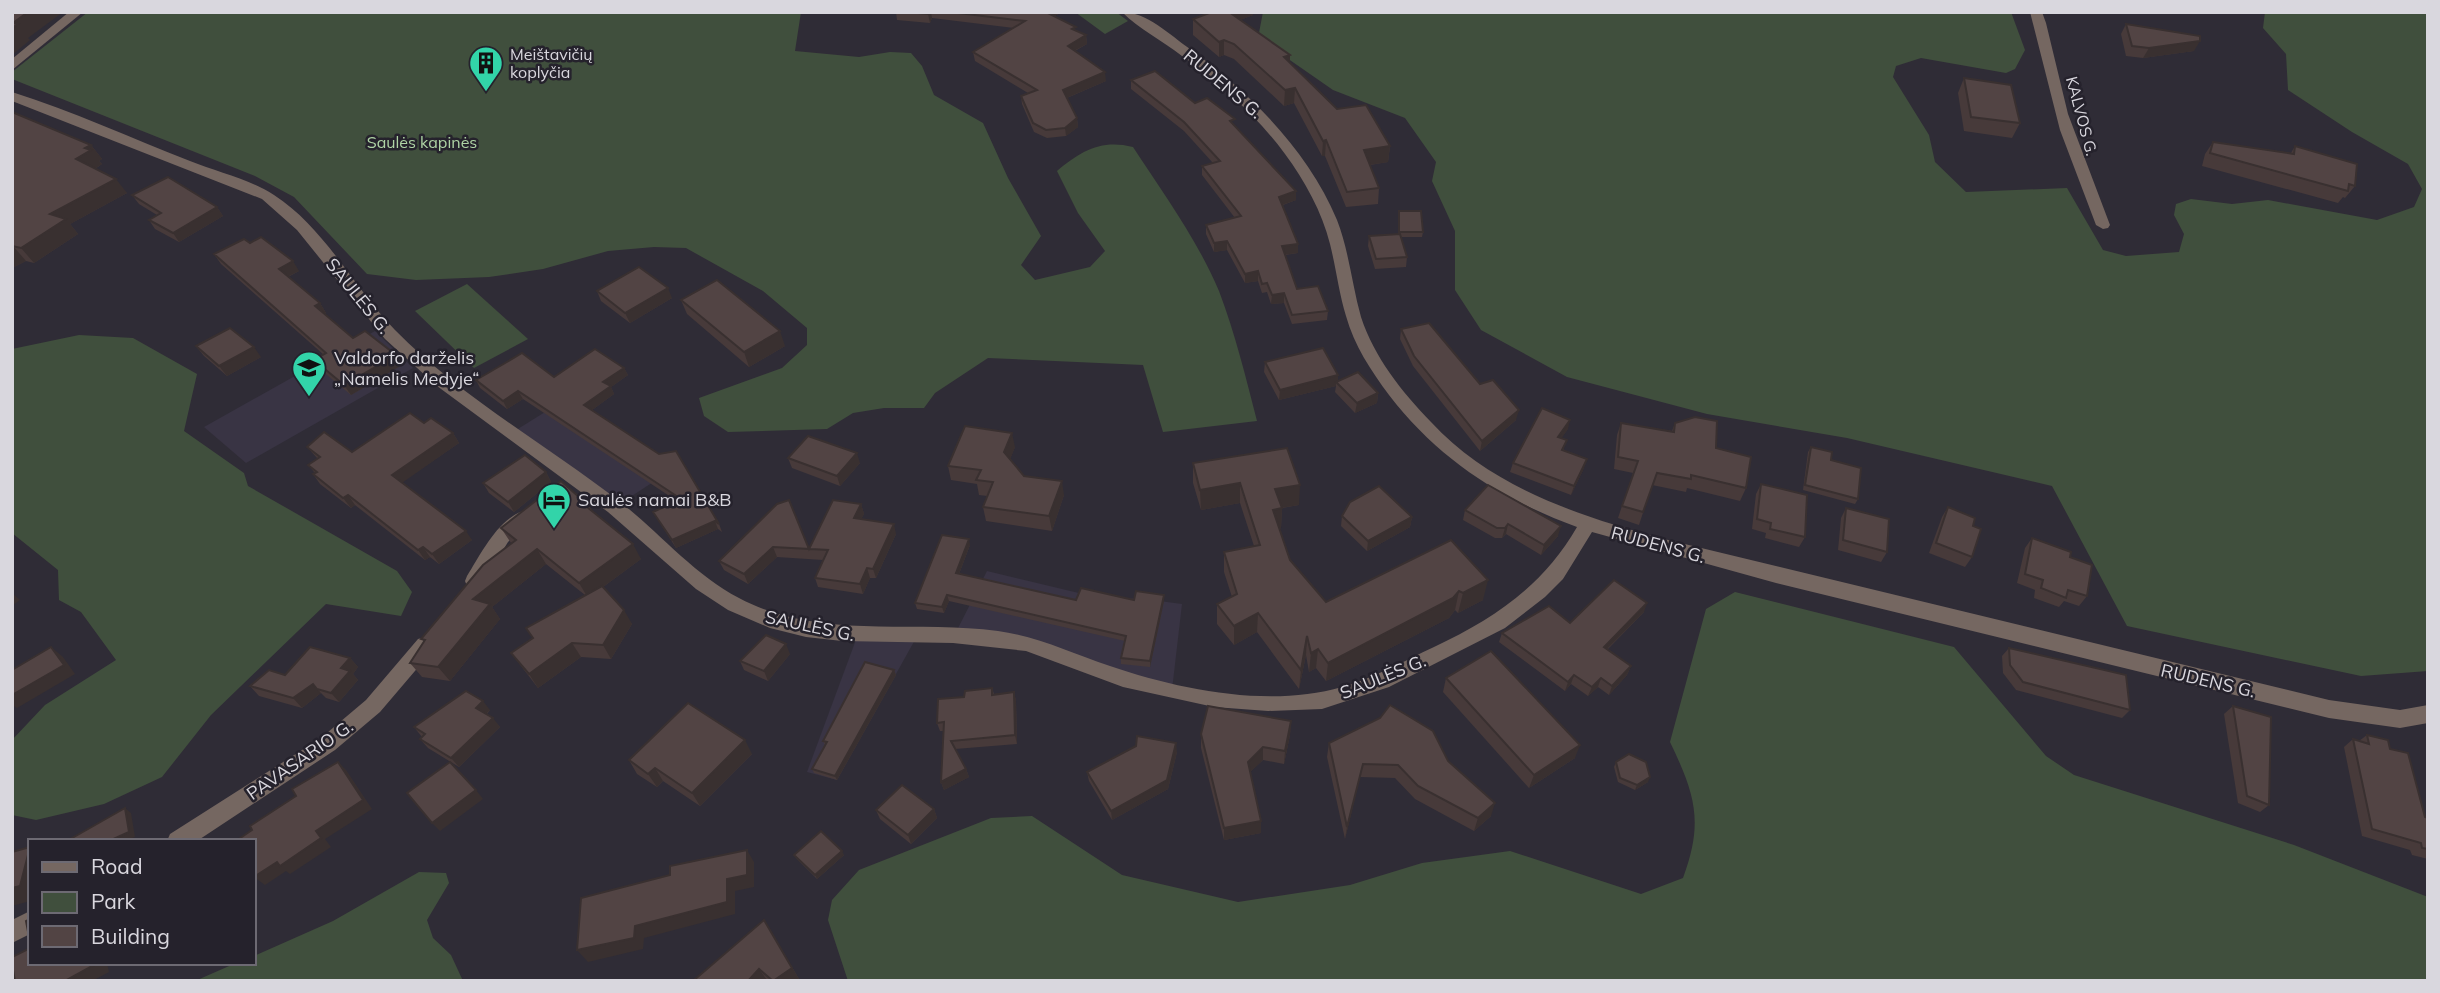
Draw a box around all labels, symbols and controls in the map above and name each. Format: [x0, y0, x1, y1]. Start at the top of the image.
building icon: Meištavičių koplyčia [467, 44, 505, 93]
place label: Meištavičių koplyčia [510, 44, 592, 82]
street label: RUDENS G. [1179, 44, 1268, 123]
street label: KALVOS G. [2062, 74, 2102, 158]
park label: Saulės kapinės [367, 132, 477, 152]
street label: SAULĖS G. [321, 253, 396, 338]
place label: Valdorfo darželis „Namelis Medyje“ [334, 346, 479, 390]
school or university icon: Valdorfo darželis „Namelis Medyje“ [290, 349, 328, 398]
hotel icon: Saulės namai B&B [535, 481, 573, 530]
place label: Saulės namai B&B [578, 488, 732, 511]
street label: RUDENS G. [1609, 521, 1708, 568]
street label: SAULĖS G. [763, 605, 857, 646]
street label: SAULĖS G. [1336, 649, 1429, 704]
street label: RUDENS G. [2159, 658, 2258, 703]
street label: PAVASARIO G. [242, 714, 357, 805]
legend [28, 839, 256, 965]
text: Road [91, 853, 142, 879]
text: Park [91, 888, 135, 914]
text: Building [91, 923, 170, 949]

